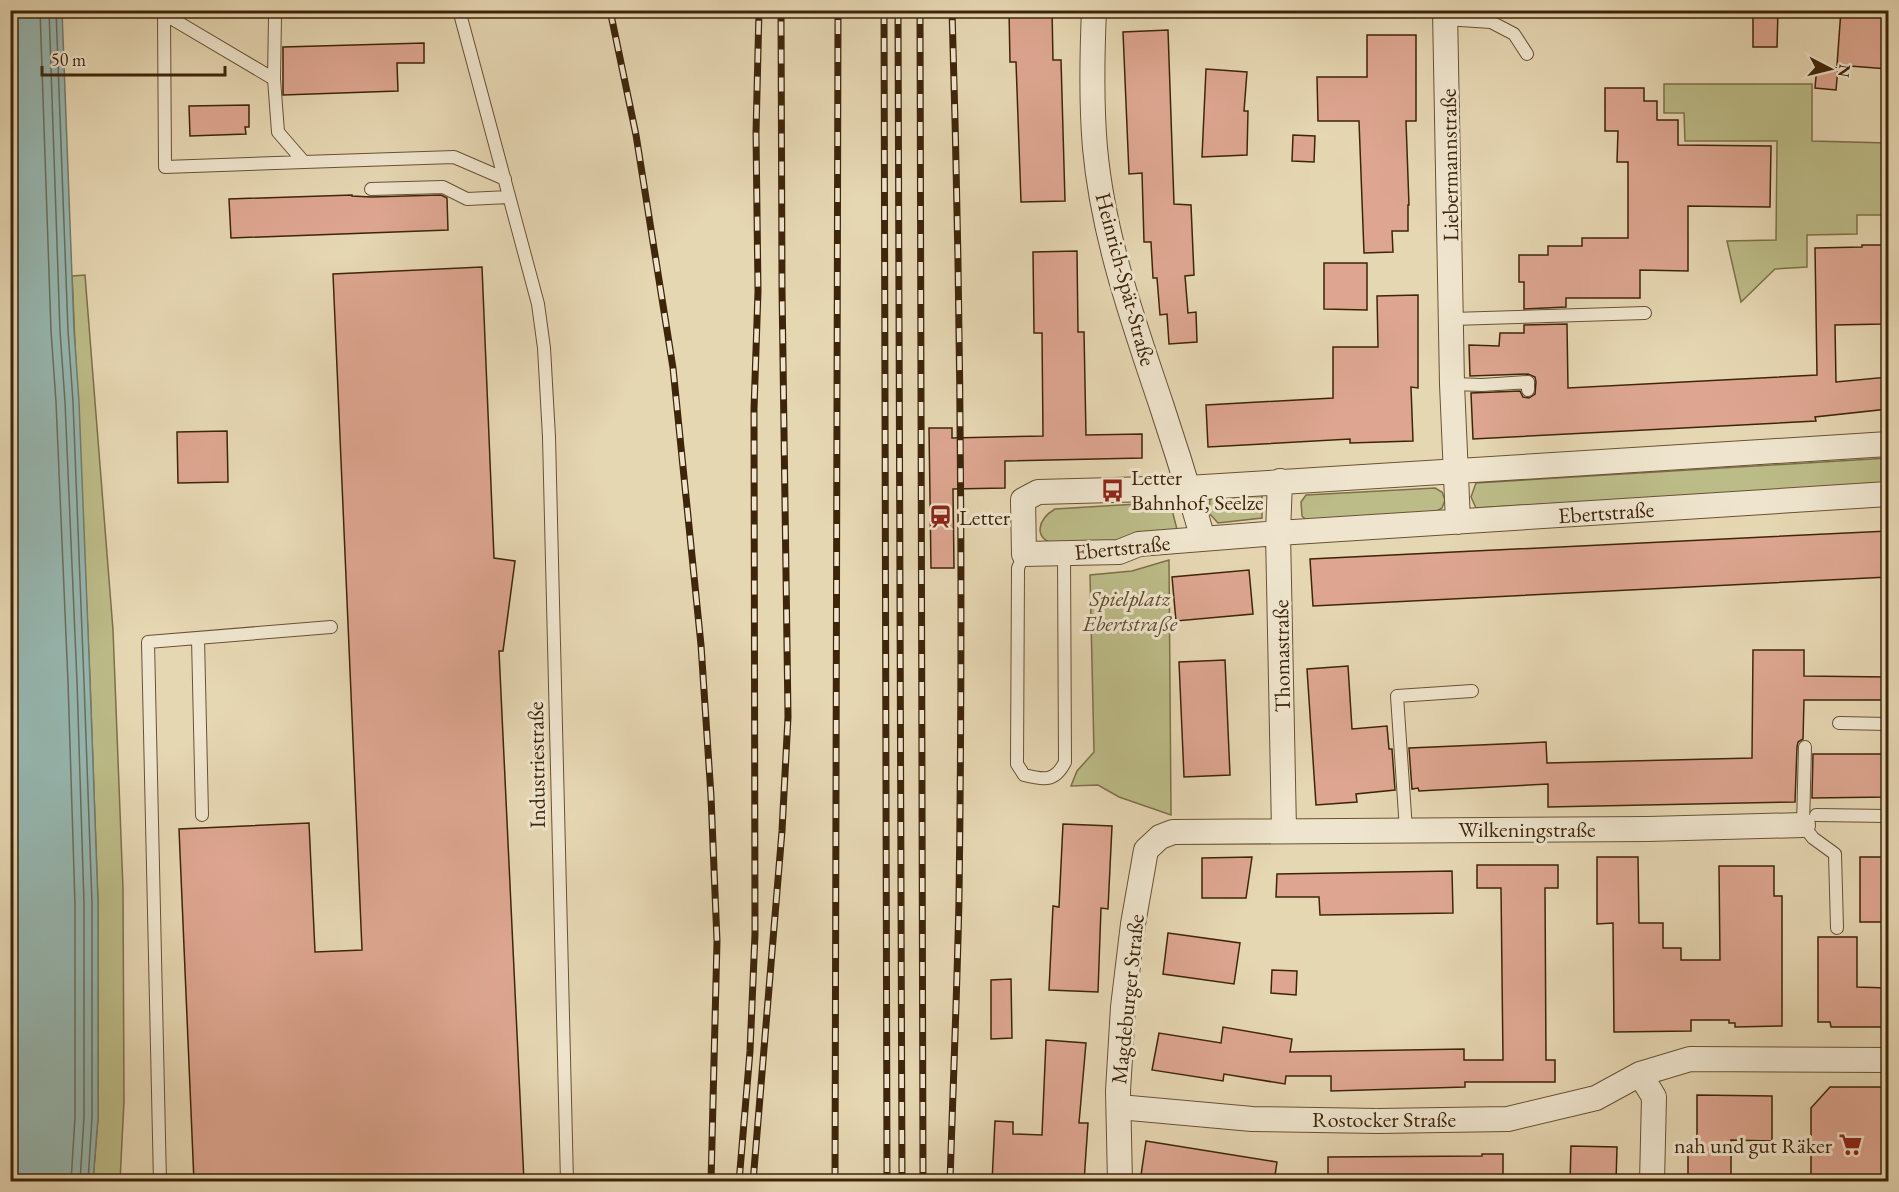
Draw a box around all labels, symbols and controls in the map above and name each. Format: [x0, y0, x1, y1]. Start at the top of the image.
scale bar [42, 39, 225, 77]
north arrow [1800, 39, 1860, 99]
text: 50 m [51, 48, 86, 71]
text: N [1833, 63, 1856, 79]
street label: Liebermannstraße [1434, 88, 1465, 242]
street label: Heinrich-Spät-Straße [1088, 189, 1163, 369]
place label: Letter Bahnhof, Seelze [1131, 463, 1264, 517]
bus stop icon: Letter Bahnhof, Seelze [1100, 477, 1126, 503]
street label: Ebertstraße [1557, 495, 1656, 530]
place label: Letter [959, 503, 1011, 532]
station icon: Letter [928, 504, 954, 530]
street label: Ebertstraße [1073, 528, 1172, 567]
park label: Spielplatz Ebertstraße [1082, 584, 1178, 638]
street label: Thomastraße [1266, 599, 1297, 713]
street label: Industriestraße [521, 701, 552, 829]
street label: Wilkeningstraße [1458, 815, 1596, 844]
street label: Magdeburger Straße [1104, 912, 1151, 1085]
street label: Rostocker Straße [1312, 1105, 1456, 1134]
place label: nah und gut Räker [1674, 1131, 1833, 1160]
supermarket icon: nah und gut Räker [1837, 1132, 1863, 1158]

